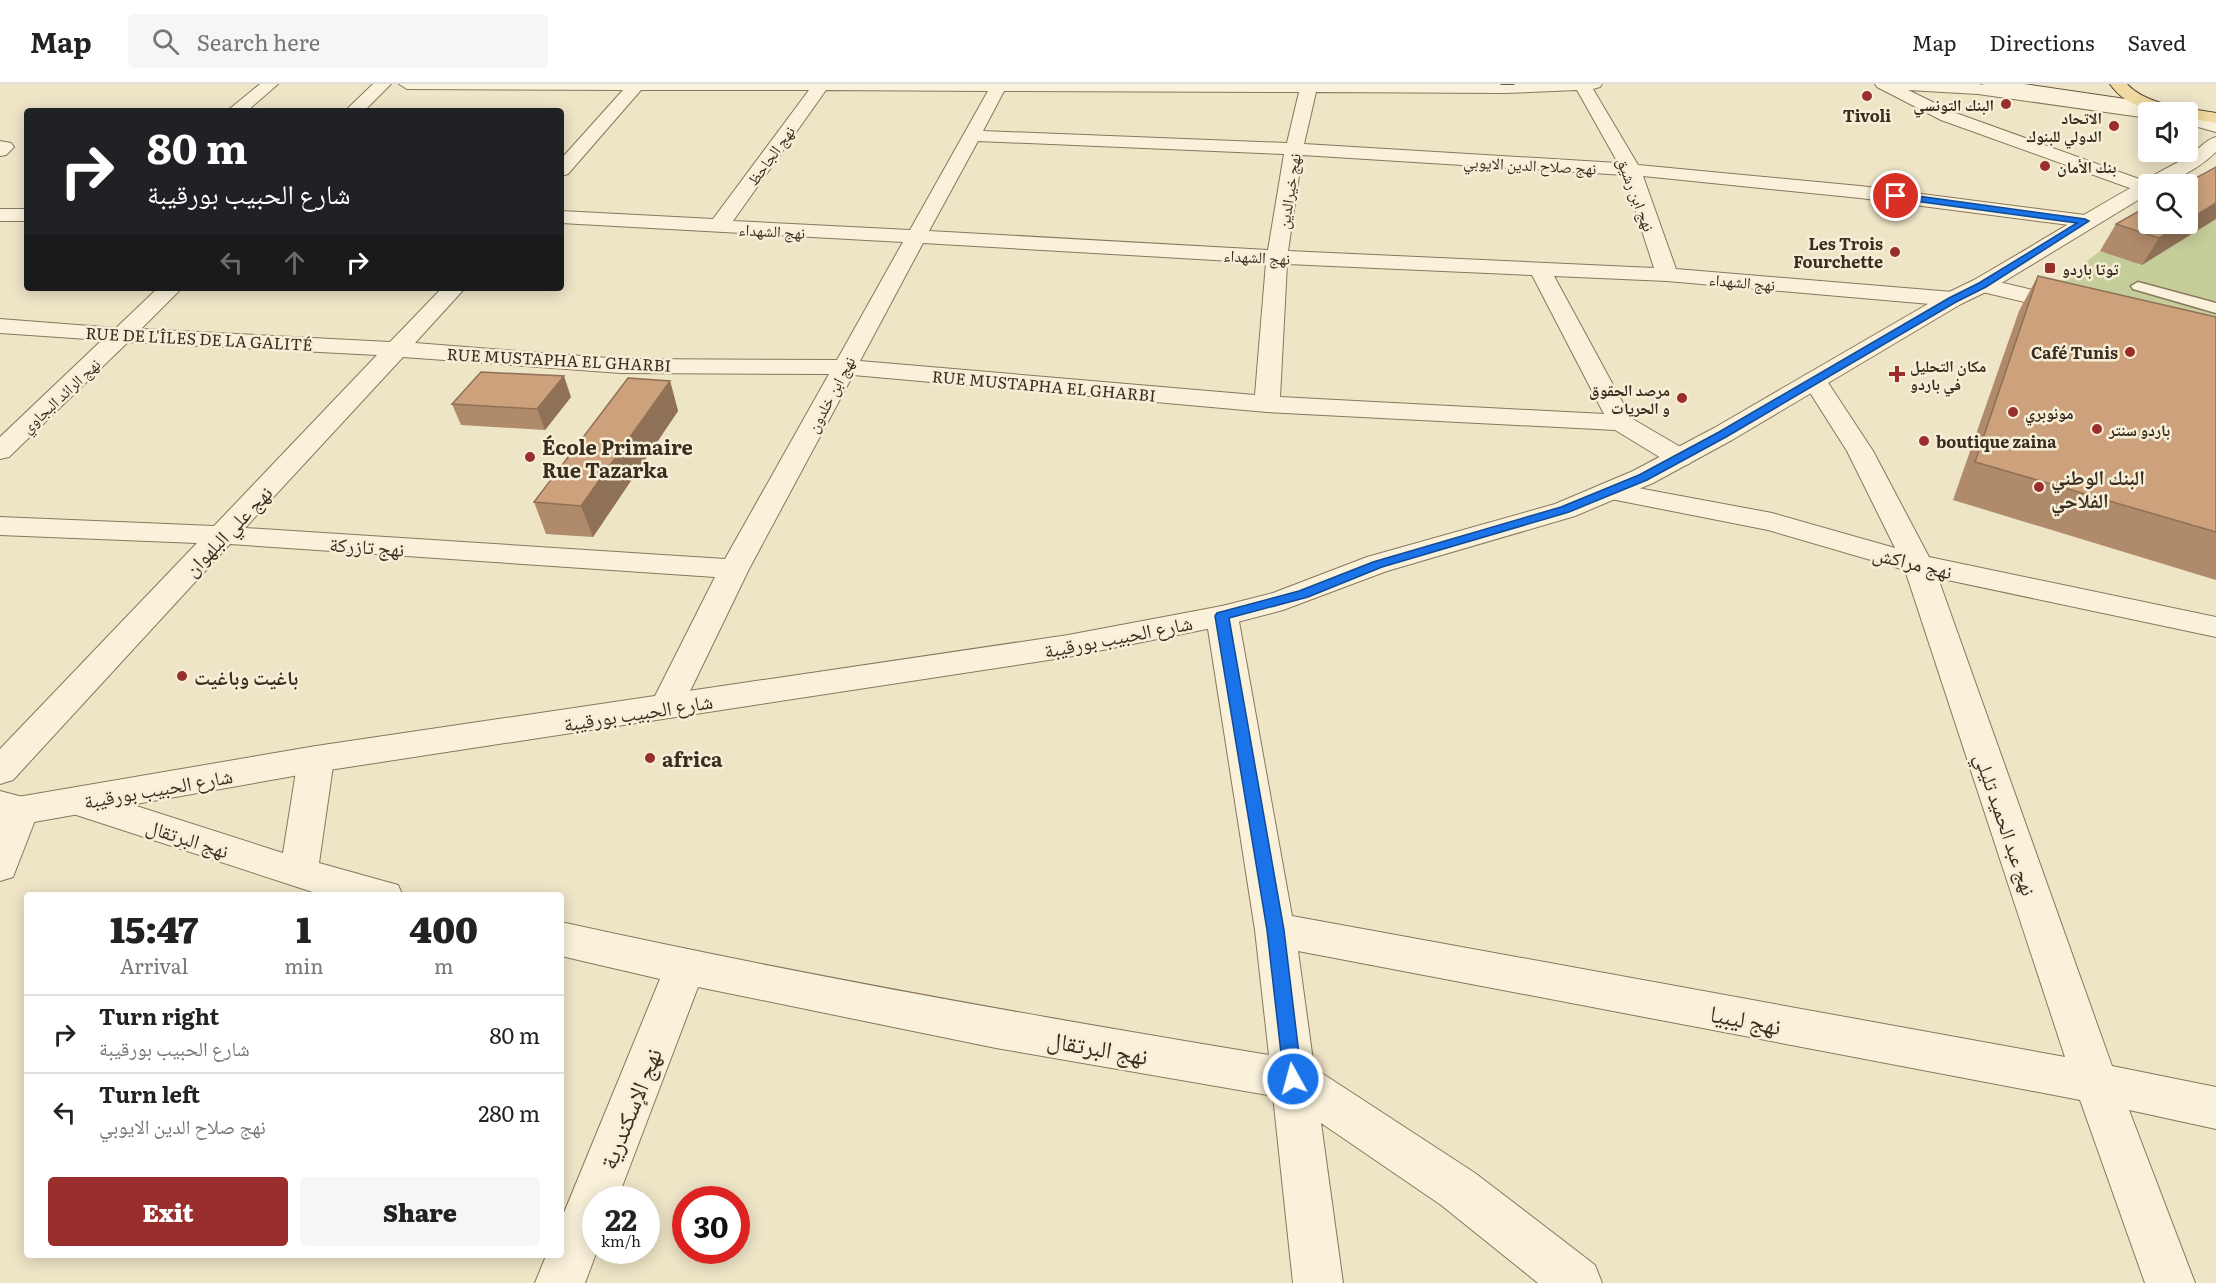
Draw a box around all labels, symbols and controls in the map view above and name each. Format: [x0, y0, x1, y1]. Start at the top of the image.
search box [128, 14, 548, 68]
text: Map [30, 20, 92, 62]
icon: search [149, 25, 182, 58]
text: Search here [197, 25, 320, 58]
text: Map [1912, 26, 1957, 57]
text: Directions [1990, 26, 2095, 57]
text: Saved [2128, 26, 2186, 57]
marker: Tivoli [1860, 89, 1874, 103]
place label: البنك التونسي [1913, 92, 1994, 118]
marker: البنك التونسي [1999, 97, 2013, 111]
map controls [2138, 102, 2198, 234]
button: sound [2138, 102, 2198, 162]
place label: Tivoli [1843, 103, 1891, 127]
place label: الاتحاد الدولي للبنوك [2026, 105, 2102, 149]
text: 80 m [147, 115, 248, 177]
marker: الاتحاد الدولي للبنوك [2107, 119, 2121, 133]
street label: نهج الجاحظ [740, 120, 800, 190]
icon: right [48, 132, 126, 210]
street label: نهج صلاح الدين الايوبي [1463, 149, 1597, 182]
street label: نهج خيرالدين [1270, 151, 1306, 231]
street label: نهج ابن رشيق [1612, 153, 1662, 235]
place label: بنك الأمان [2057, 154, 2116, 178]
marker: بنك الأمان [2038, 159, 2052, 173]
pin [1870, 170, 1921, 221]
text: شارع الحبيب بورقيبة [147, 172, 351, 212]
button: search [2138, 174, 2198, 234]
icon: arrive [1879, 179, 1912, 212]
street label: نهج الشهداء [738, 216, 806, 244]
place label: Les Trois Fourchette [1793, 231, 1883, 273]
street label: نهج الشهداء [1223, 242, 1291, 270]
marker: Les Trois Fourchette [1888, 245, 1902, 259]
icon: left [215, 246, 248, 279]
icon: ahead [278, 246, 311, 279]
icon: right [341, 246, 374, 279]
place label: توتا باردو [2062, 256, 2119, 280]
marker: توتا باردو [2043, 261, 2057, 275]
street label: نهج الشهداء [1708, 266, 1776, 296]
street label: RUE DE L'ÎLES DE LA GALITÉ [85, 320, 313, 356]
place label: Café Tunis [2031, 340, 2118, 364]
street label: RUE MUSTAPHA EL GHARBI [446, 341, 672, 377]
marker: Café Tunis [2123, 345, 2137, 359]
street label: نهج ابن خلدون [800, 351, 860, 437]
street label: نهج الرائد البجاوي [15, 352, 107, 440]
place label: مكان التحليل في باردو [1910, 353, 1986, 397]
street label: RUE MUSTAPHA EL GHARBI [931, 363, 1157, 407]
marker: مكان التحليل في باردو [1888, 365, 1906, 383]
place label: مرصد الحقوق و الحريات [1589, 377, 1670, 419]
marker: مرصد الحقوق و الحريات [1675, 391, 1689, 405]
place label: مونوبري [2025, 400, 2073, 426]
marker: مونوبري [2006, 405, 2020, 419]
place label: باردو سنتر [2108, 417, 2170, 441]
marker: باردو سنتر [2090, 422, 2104, 436]
place label: boutique zaina [1936, 429, 2057, 453]
place label: École Primaire Rue Tazarka [542, 431, 693, 484]
marker: boutique zaina [1917, 434, 1931, 448]
marker: École Primaire Rue Tazarka [523, 450, 537, 464]
place label: البنك الوطني الفلاحي [2051, 461, 2145, 517]
street label: نهج علي البلهوان [176, 478, 280, 584]
marker: البنك الوطني الفلاحي [2032, 480, 2046, 494]
street label: نهج تازركة [328, 527, 406, 563]
street label: نهج مراكش [1870, 537, 1956, 585]
street label: شارع الحبيب بورقيبة [1041, 606, 1195, 664]
place label: باغيت وباغيت [194, 661, 298, 691]
marker: باغيت وباغيت [175, 669, 189, 683]
street label: شارع الحبيب بورقيبة [561, 684, 715, 738]
place label: africa [662, 743, 723, 773]
street label: نهج عبد الحميد تليلي [1966, 749, 2045, 900]
marker: africa [643, 751, 657, 765]
street label: شارع الحبيب بورقيبة [81, 759, 235, 815]
street label: نهج البرتقال [143, 810, 233, 864]
text: 15:47 [110, 901, 198, 954]
text: 1 [296, 901, 311, 954]
text: 400 [409, 901, 478, 954]
text: Arrival [120, 950, 188, 980]
text: min [284, 950, 323, 980]
text: m [434, 950, 453, 980]
street label: نهج ليبيا [1707, 994, 1785, 1042]
text: Turn right [99, 999, 219, 1032]
icon: right [48, 1018, 81, 1051]
text: 80 m [489, 1018, 540, 1051]
street label: نهج البرتقال [1045, 1020, 1151, 1072]
text: شارع الحبيب بورقيبة [99, 1032, 250, 1062]
street label: نهج الإسكندرية [589, 1042, 669, 1174]
position arrow [1261, 1047, 1325, 1111]
text: Turn left [99, 1077, 200, 1110]
icon: left [48, 1096, 81, 1129]
text: 280 m [478, 1096, 540, 1129]
text: نهج صلاح الدين الايوبي [99, 1110, 266, 1140]
button: Exit [48, 1177, 288, 1246]
button: Share [300, 1177, 540, 1246]
speed limit sign: 30 [672, 1186, 750, 1264]
text: 22 [605, 1196, 637, 1240]
text: km/h [601, 1229, 641, 1252]

